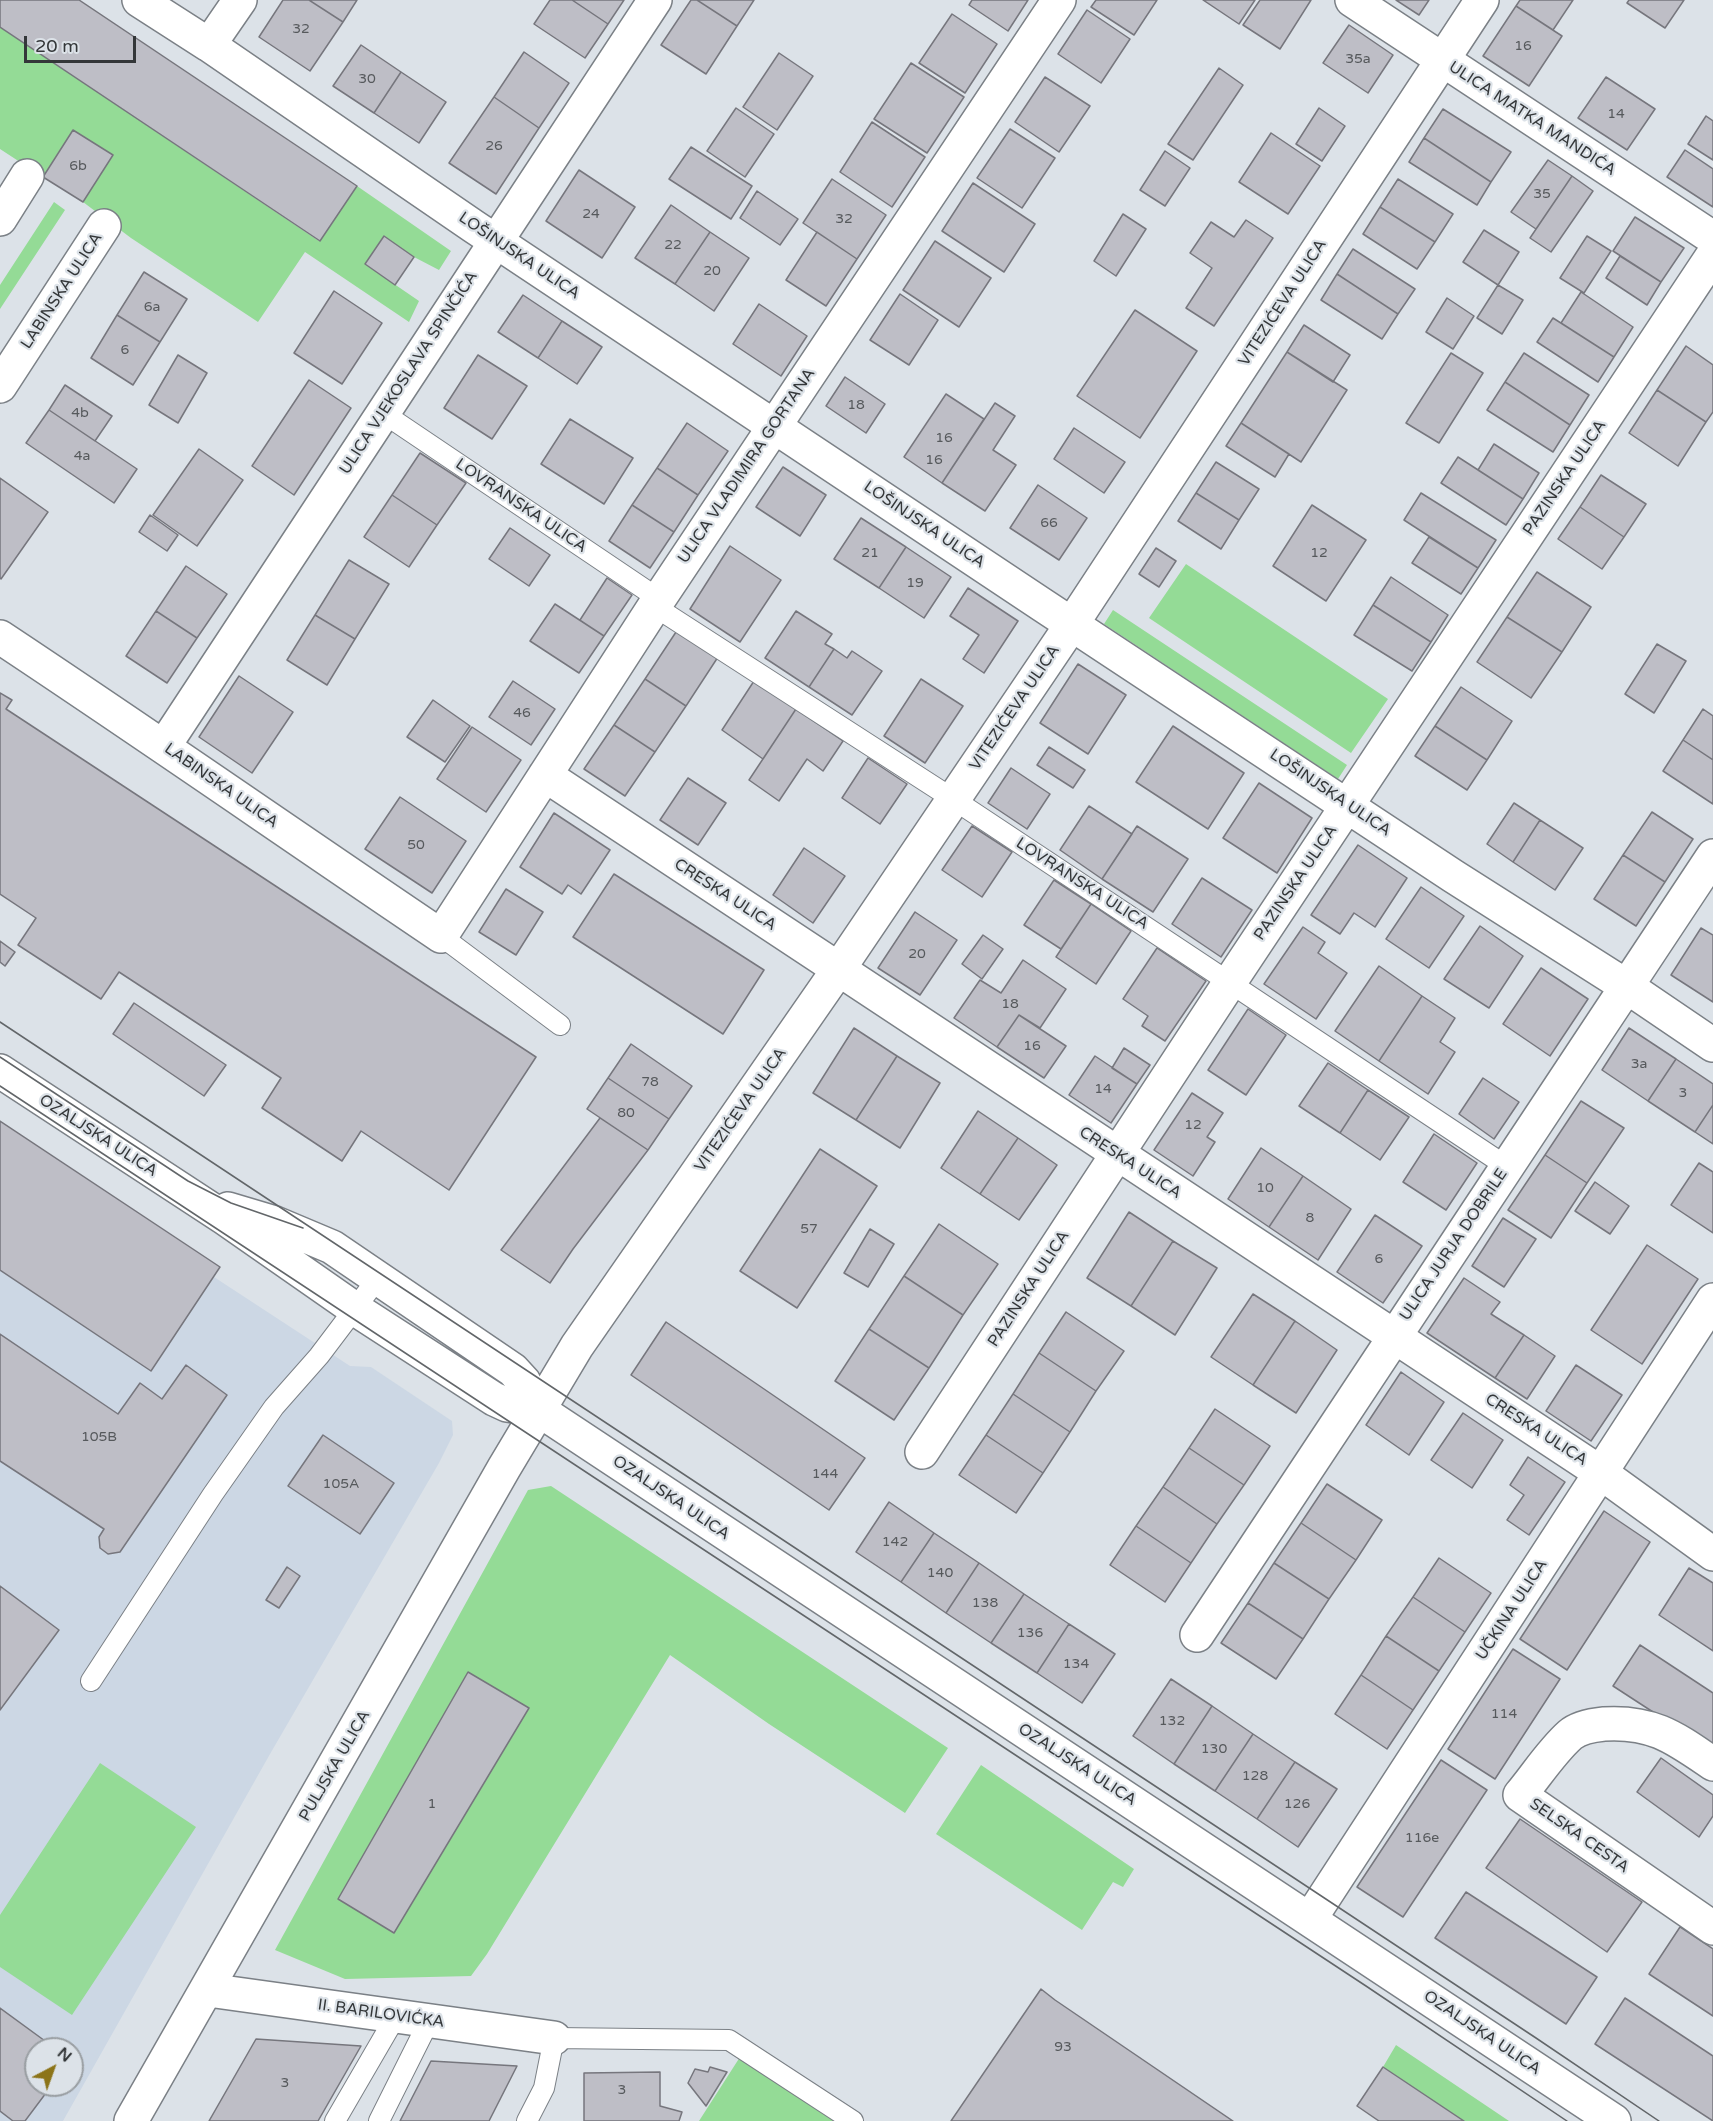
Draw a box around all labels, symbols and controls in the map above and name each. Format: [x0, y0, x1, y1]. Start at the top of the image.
house number: 32 [292, 21, 310, 37]
scale bar [27, 24, 140, 62]
text: 20 m [35, 35, 79, 57]
house number: 16 [1514, 38, 1532, 54]
house number: 35a [1345, 51, 1371, 67]
street label: ULICA MATKA MANDIĆA [1445, 58, 1619, 180]
house number: 30 [358, 71, 376, 87]
house number: 14 [1607, 106, 1625, 122]
house number: 26 [485, 138, 503, 154]
house number: 6b [69, 158, 87, 174]
house number: 35 [1533, 186, 1551, 202]
house number: 24 [582, 206, 600, 222]
street label: LOŠINJSKA ULICA [455, 208, 583, 304]
house number: 32 [835, 211, 853, 227]
street label: LABINSKA ULICA [17, 229, 107, 353]
street label: VITEZIĆEVA ULICA [1235, 236, 1331, 370]
house number: 22 [664, 237, 682, 253]
house number: 20 [703, 263, 721, 279]
street label: ULICA VJEKOSLAVA SPINČIĆA [336, 268, 482, 478]
house number: 6a [144, 299, 160, 315]
house number: 6 [121, 342, 129, 358]
street label: ULICA VLADIMIRA GORTANA [674, 365, 820, 567]
house number: 18 [847, 397, 865, 413]
house number: 4b [71, 405, 89, 421]
street label: PAZINSKA ULICA [1519, 417, 1611, 539]
house number: 16 [935, 430, 953, 446]
house number: 4a [74, 448, 90, 464]
house number: 16 [925, 452, 943, 468]
street label: LOVRANSKA ULICA [452, 455, 590, 557]
street label: LOŠINJSKA ULICA [860, 477, 988, 573]
house number: 66 [1040, 515, 1058, 531]
house number: 21 [861, 545, 879, 561]
house number: 12 [1310, 545, 1328, 561]
house number: 19 [906, 575, 924, 591]
street label: VITEZIĆEVA ULICA [966, 642, 1064, 774]
house number: 46 [513, 705, 531, 721]
street label: LABINSKA ULICA [160, 740, 282, 832]
street label: LOŠINJSKA ULICA [1266, 745, 1394, 841]
street label: PAZINSKA ULICA [1250, 822, 1342, 944]
street label: LOVRANSKA ULICA [1012, 834, 1152, 934]
house number: 50 [407, 837, 425, 853]
street label: CRESKA ULICA [670, 855, 780, 935]
house number: 20 [908, 946, 926, 962]
house number: 18 [1001, 996, 1019, 1012]
house number: 16 [1023, 1038, 1041, 1054]
street label: VITEZIĆEVA ULICA [691, 1044, 791, 1176]
house number: 3a [1631, 1056, 1647, 1072]
house number: 78 [641, 1074, 659, 1090]
house number: 14 [1094, 1081, 1112, 1097]
house number: 3 [1679, 1085, 1687, 1101]
street label: OZALJSKA ULICA [35, 1091, 161, 1181]
house number: 80 [617, 1105, 635, 1121]
house number: 12 [1184, 1117, 1202, 1133]
street label: CRESKA ULICA [1075, 1123, 1185, 1203]
street label: ULICA JURJA DOBRILE [1396, 1165, 1512, 1325]
house number: 10 [1256, 1180, 1274, 1196]
house number: 8 [1306, 1210, 1314, 1226]
house number: 57 [800, 1221, 818, 1237]
street label: PAZINSKA ULICA [984, 1227, 1074, 1351]
house number: 6 [1375, 1251, 1383, 1267]
street label: CRESKA ULICA [1481, 1390, 1591, 1470]
house number: 105B [81, 1429, 117, 1445]
street label: OZALJSKA ULICA [609, 1452, 733, 1544]
house number: 144 [812, 1466, 838, 1482]
house number: 105A [323, 1476, 359, 1492]
house number: 142 [882, 1534, 908, 1550]
street label: UČKINA ULICA [1472, 1556, 1552, 1664]
house number: 140 [927, 1565, 953, 1581]
house number: 138 [972, 1595, 998, 1611]
house number: 136 [1017, 1625, 1043, 1641]
house number: 134 [1063, 1656, 1089, 1672]
house number: 114 [1491, 1706, 1517, 1722]
street label: PULJSKA ULICA [295, 1707, 375, 1825]
house number: 132 [1159, 1713, 1185, 1729]
street label: OZALJSKA ULICA [1014, 1720, 1140, 1810]
house number: 130 [1201, 1741, 1227, 1757]
house number: 128 [1242, 1768, 1268, 1784]
street label: SELSKA CESTA [1526, 1795, 1632, 1877]
house number: 1 [428, 1796, 436, 1812]
house number: 126 [1284, 1796, 1310, 1812]
house number: 116e [1405, 1830, 1439, 1846]
street label: OZALJSKA ULICA [1420, 1987, 1544, 2079]
street label: II. BARILOVIĆKA [317, 1996, 445, 2032]
north arrow [24, 2037, 84, 2097]
house number: 93 [1054, 2039, 1072, 2055]
text: N [53, 2043, 76, 2067]
house number: 3 [281, 2075, 289, 2091]
house number: 3 [618, 2082, 626, 2098]

